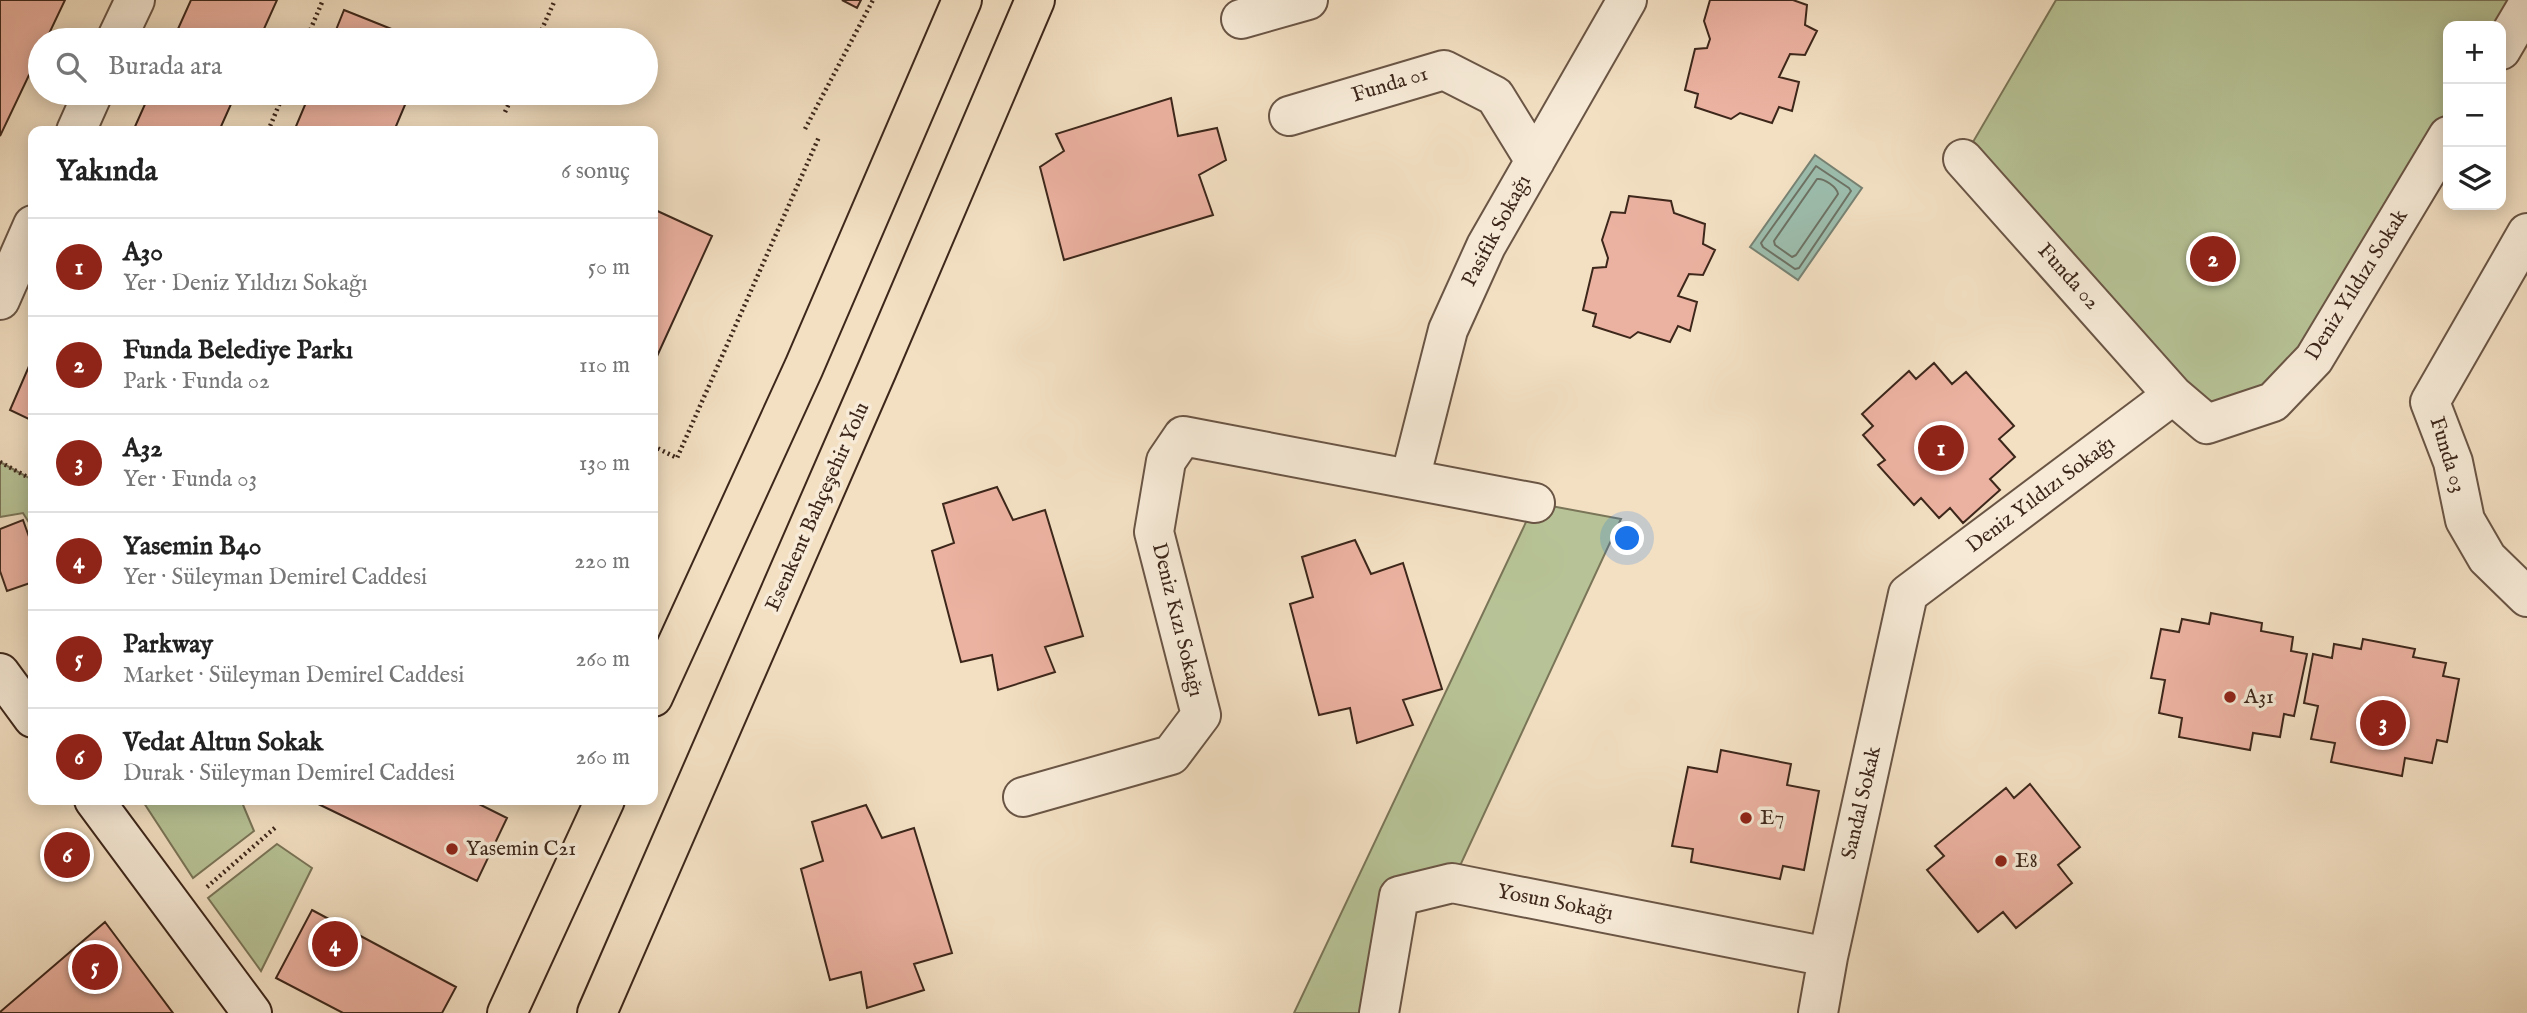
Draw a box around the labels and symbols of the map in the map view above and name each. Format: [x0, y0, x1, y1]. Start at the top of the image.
street label: Funda 01 [1349, 61, 1431, 109]
street label: Pasifik Sokağı [1456, 171, 1538, 291]
street label: Deniz Yıldızı Sokak [2300, 204, 2415, 366]
pin: 2 [2190, 233, 2236, 285]
street label: Funda 02 [2031, 238, 2105, 316]
street label: Esenkent Bahçeşehir Yolu [760, 398, 876, 616]
street label: Funda 03 [2423, 414, 2471, 496]
pin: 1 [1918, 422, 1964, 474]
street label: Deniz Yıldızı Sokağı [1961, 430, 2121, 560]
your location [1610, 521, 1644, 555]
street label: Deniz Kızı Sokağı [1145, 540, 1209, 700]
place label: A31 [2243, 684, 2274, 711]
marker: A31 [2222, 689, 2238, 705]
pin: 3 [2360, 697, 2406, 749]
street label: Sandal Sokak [1836, 743, 1888, 862]
place label: E7 [1760, 805, 1784, 832]
marker: E7 [1738, 810, 1754, 826]
pin: 6 [44, 829, 90, 881]
place label: Yasemin C21 [466, 836, 576, 863]
marker: Yasemin C21 [444, 841, 460, 857]
place label: E8 [2015, 848, 2038, 875]
marker: E8 [1993, 853, 2009, 869]
street label: Yosun Sokağı [1495, 879, 1615, 927]
pin: 4 [312, 918, 358, 970]
pin: 5 [72, 941, 118, 993]

